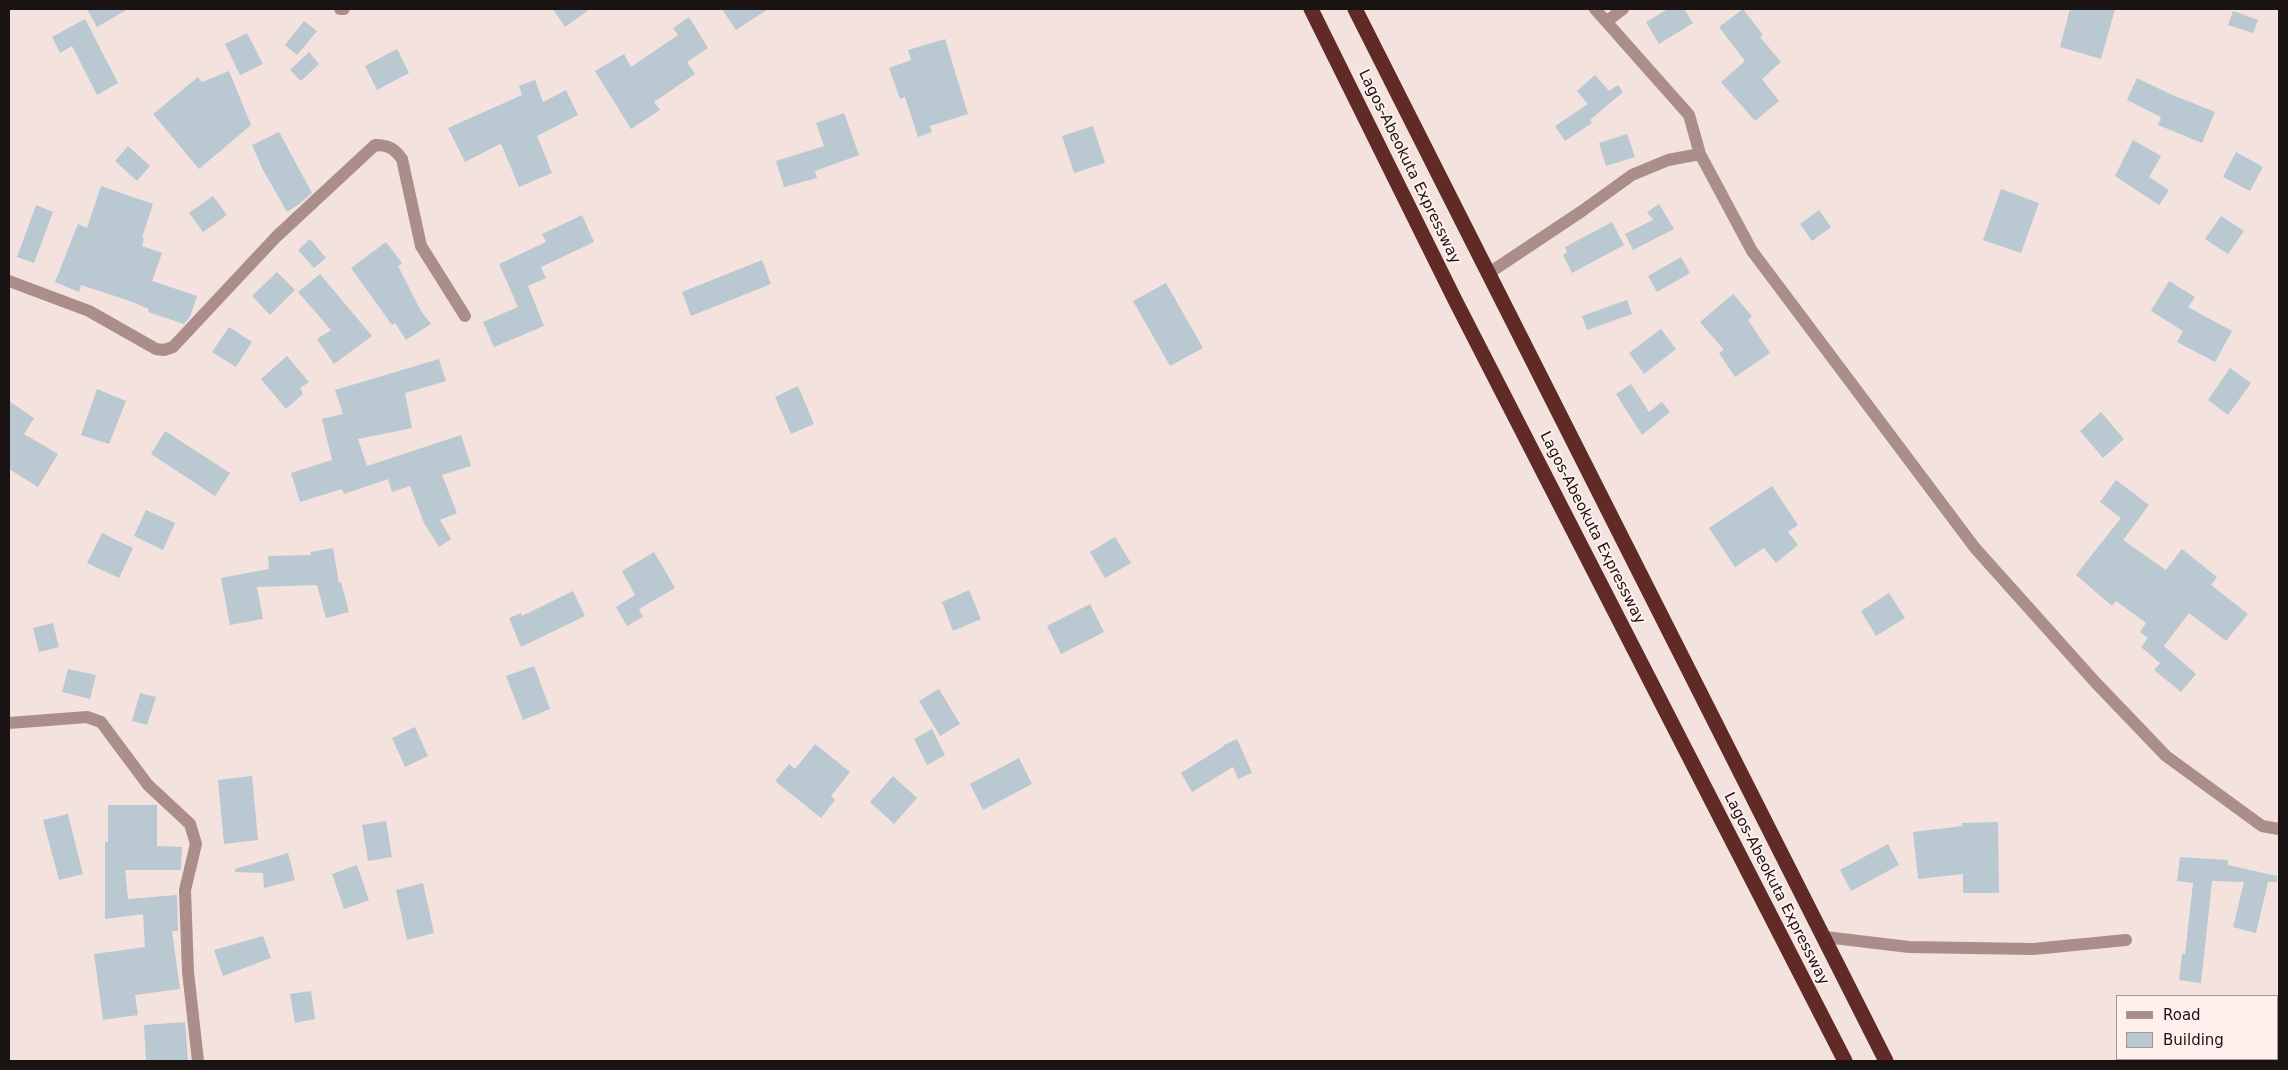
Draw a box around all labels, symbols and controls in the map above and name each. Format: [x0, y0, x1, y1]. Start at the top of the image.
street label: Lagos-Abeokuta Expressway [1354, 67, 1464, 267]
street label: Lagos-Abeokuta Expressway [1535, 429, 1649, 627]
street label: Lagos-Abeokuta Expressway [1719, 790, 1833, 988]
legend [2116, 995, 2278, 1060]
text: Road [2163, 1006, 2201, 1024]
text: Building [2163, 1031, 2224, 1049]

